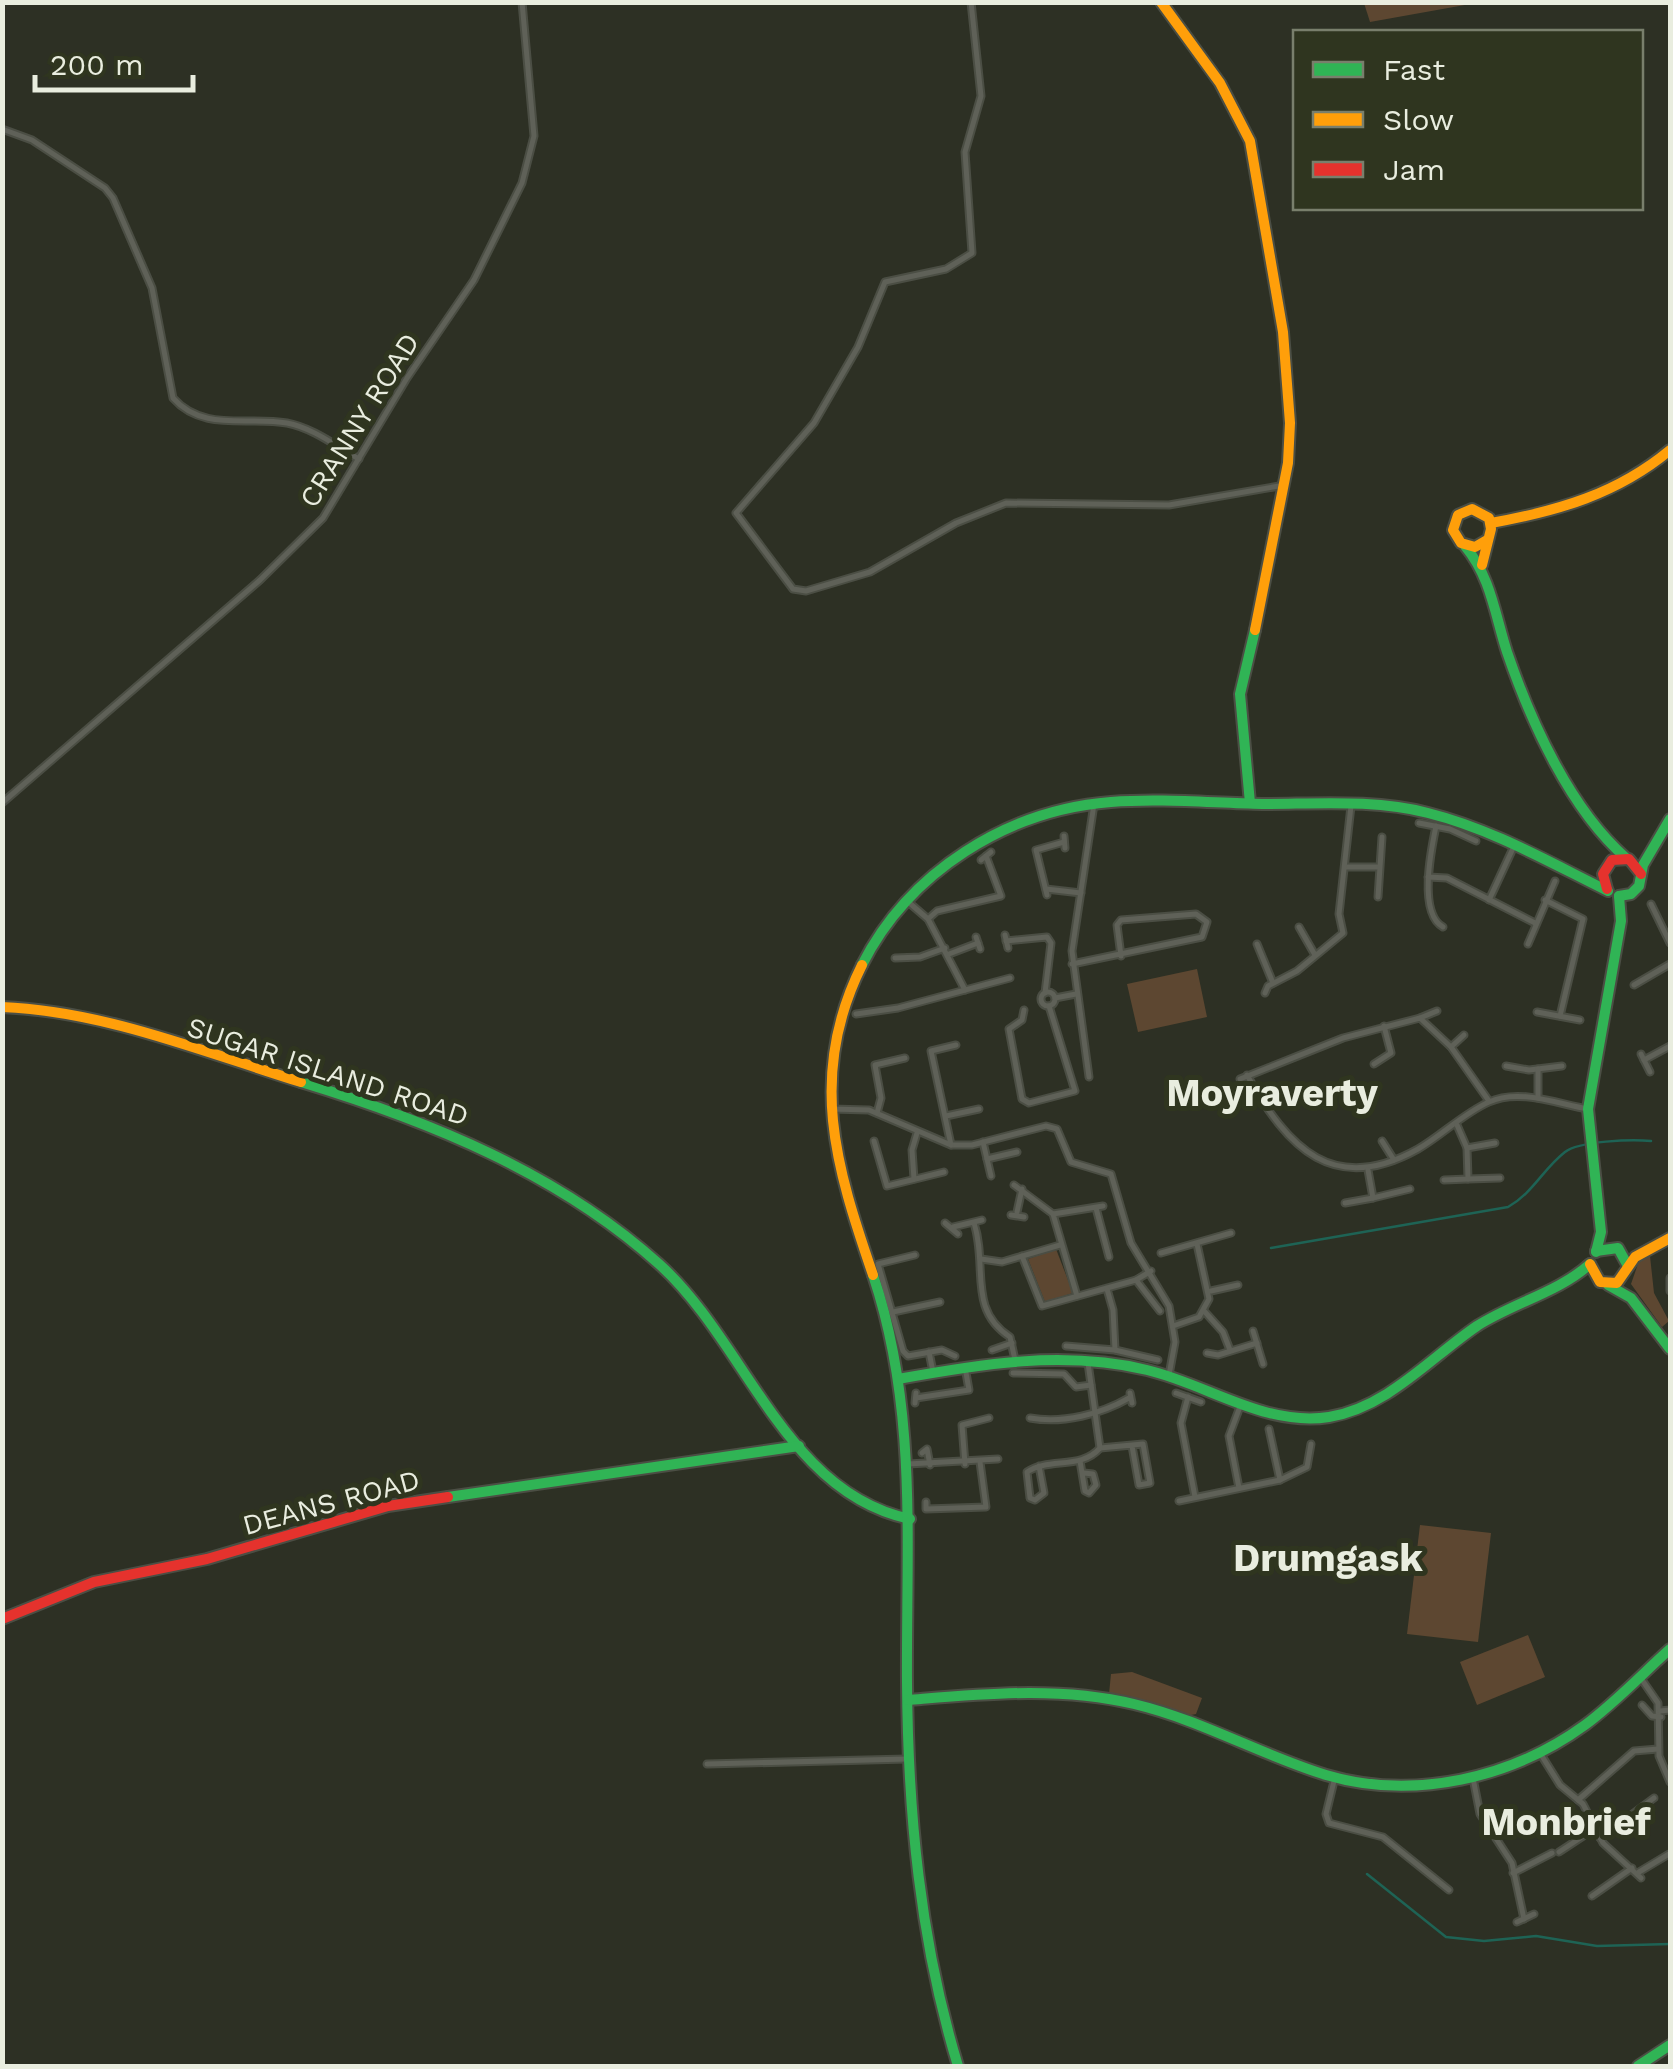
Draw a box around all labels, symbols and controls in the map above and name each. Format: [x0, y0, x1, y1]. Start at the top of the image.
scale bar [35, 30, 192, 92]
legend [1293, 30, 1643, 210]
text: 200 m [50, 47, 144, 82]
text: Fast [1383, 52, 1446, 87]
text: Slow [1383, 102, 1454, 137]
text: Jam [1383, 152, 1445, 187]
street label: CRANNY ROAD [293, 327, 426, 513]
street label: SUGAR ISLAND ROAD [183, 1010, 473, 1133]
district label: Moyraverty [1166, 1071, 1378, 1115]
street label: DEANS ROAD [239, 1463, 423, 1542]
district label: Drumgask [1233, 1536, 1423, 1580]
district label: Monbrief [1481, 1800, 1651, 1844]

